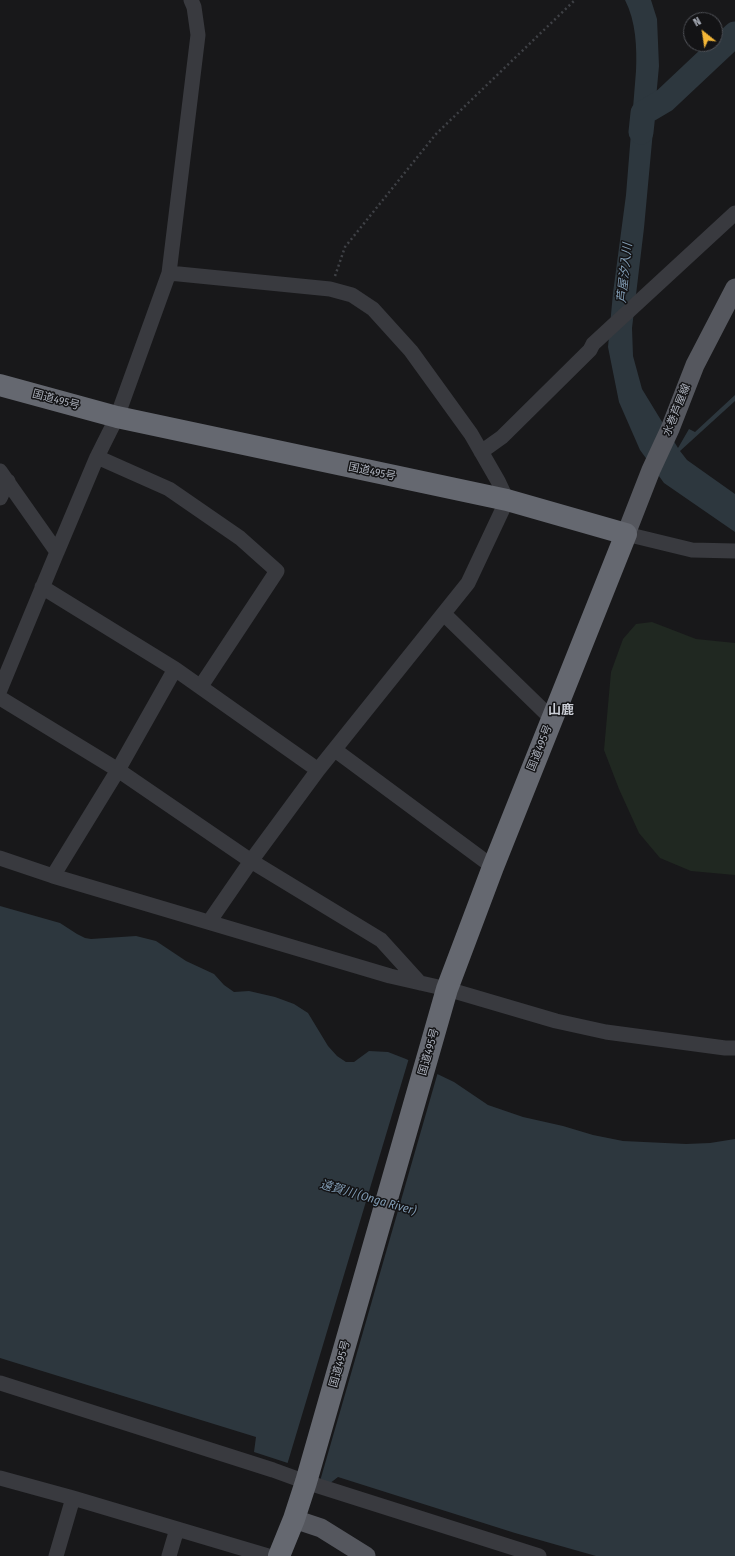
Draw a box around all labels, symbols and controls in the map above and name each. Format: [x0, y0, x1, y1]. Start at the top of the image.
north arrow [683, 12, 723, 52]
text: N [691, 15, 703, 29]
water label: 芦屋汐入川 [615, 242, 635, 304]
street label: 水巻芦屋線 [661, 382, 693, 438]
street label: 国道495号 [31, 387, 81, 413]
street label: 国道495号 [347, 461, 397, 483]
district label: 山鹿 [548, 702, 574, 718]
street label: 国道495号 [525, 723, 555, 773]
street label: 国道495号 [416, 1027, 442, 1077]
water label: 遠賀川 (Onga River) [318, 1177, 418, 1219]
street label: 国道495号 [327, 1339, 353, 1389]

